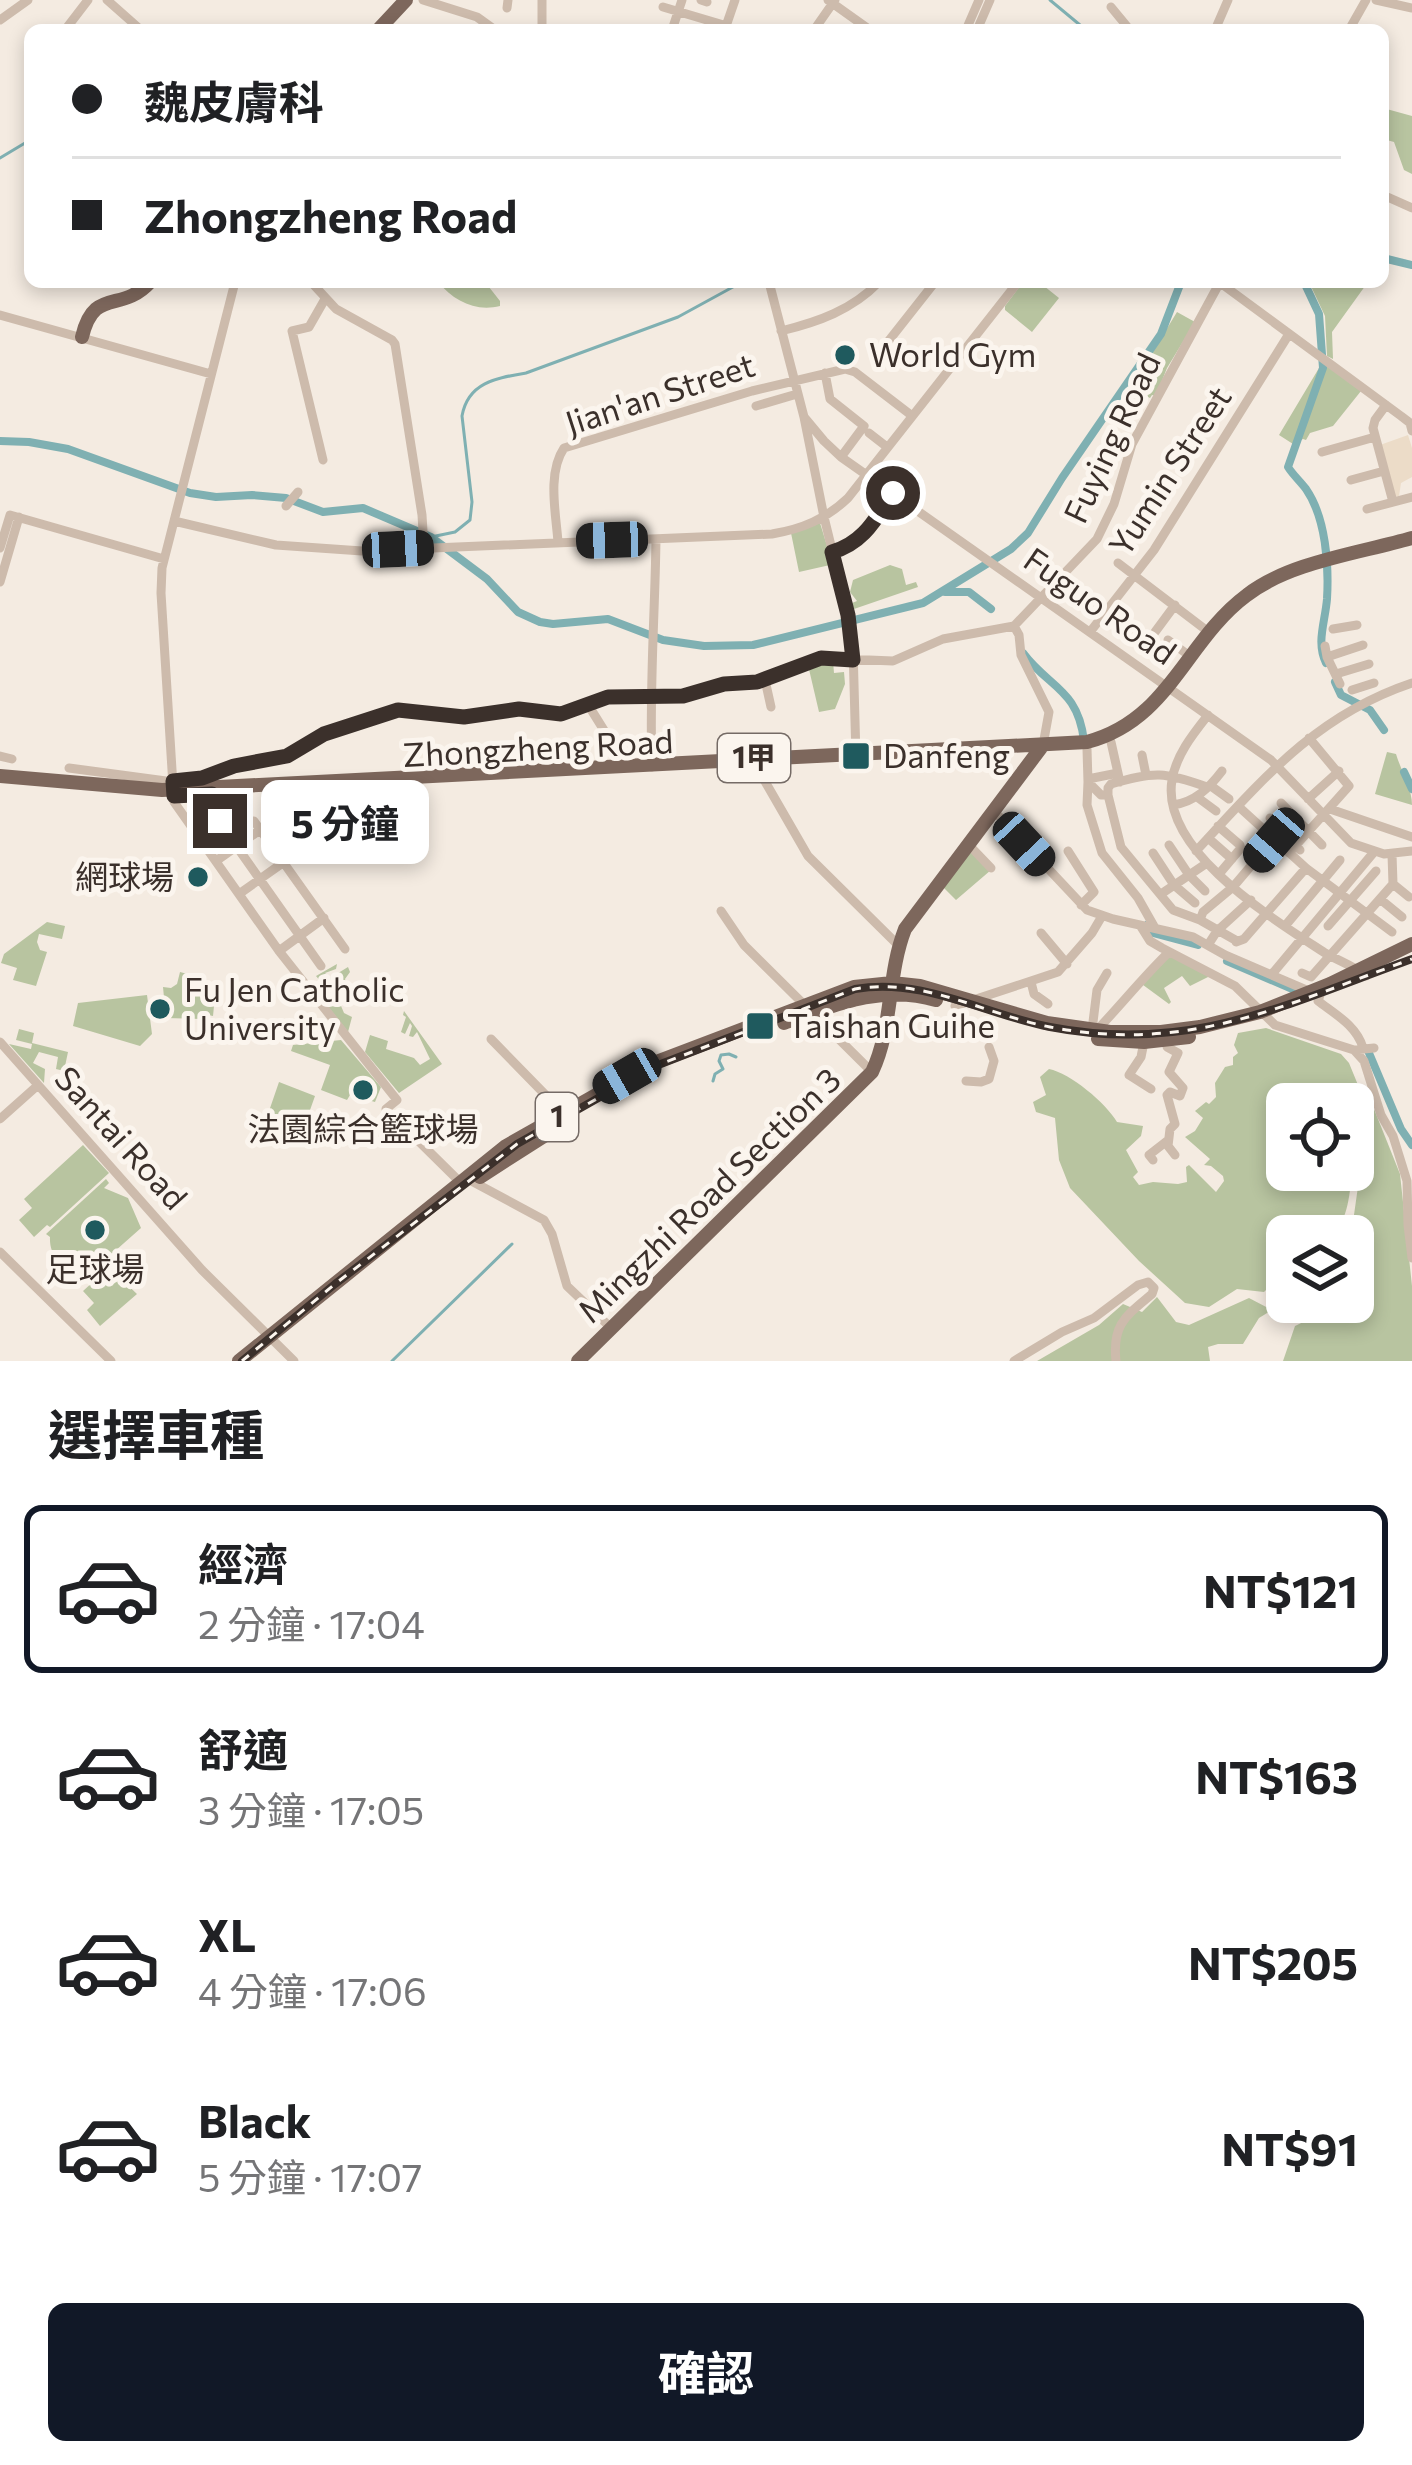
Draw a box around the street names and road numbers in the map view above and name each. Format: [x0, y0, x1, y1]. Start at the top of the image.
street label: Jian'an Street [560, 343, 759, 442]
street label: Fuying Road [1053, 346, 1168, 529]
street label: Yumin Street [1099, 378, 1239, 563]
street label: Fuguo Road [1017, 537, 1185, 672]
street label: Zhongzheng Road [402, 719, 674, 774]
road number: 1甲 [718, 734, 790, 782]
street label: Santai Road [47, 1057, 197, 1217]
street label: Mingzhi Road Section 3 [568, 1058, 848, 1330]
road number: 1 [536, 1093, 578, 1141]

